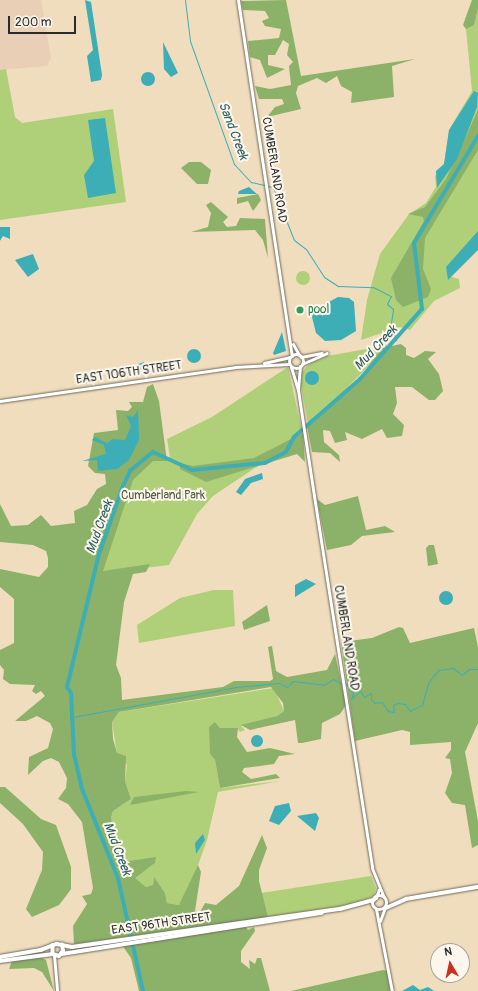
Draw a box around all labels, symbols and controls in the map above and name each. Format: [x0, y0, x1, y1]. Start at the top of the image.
scale bar [10, 8, 78, 34]
text: 200 m [15, 15, 51, 30]
water label: Sand Creek [215, 100, 251, 162]
street label: CUMBERLAND ROAD [259, 116, 289, 224]
place label: pool [308, 303, 329, 317]
marker: pool [295, 305, 305, 315]
water label: Mud Creek [351, 322, 401, 374]
street label: EAST 106TH STREET [75, 358, 183, 388]
park label: Cumberland Park [121, 489, 205, 503]
water label: Mud Creek [83, 498, 117, 556]
street label: CUMBERLAND ROAD [331, 584, 361, 692]
water label: Mud Creek [100, 820, 134, 878]
street label: EAST 96TH STREET [110, 910, 212, 938]
north arrow [430, 943, 470, 983]
text: N [444, 945, 453, 959]

